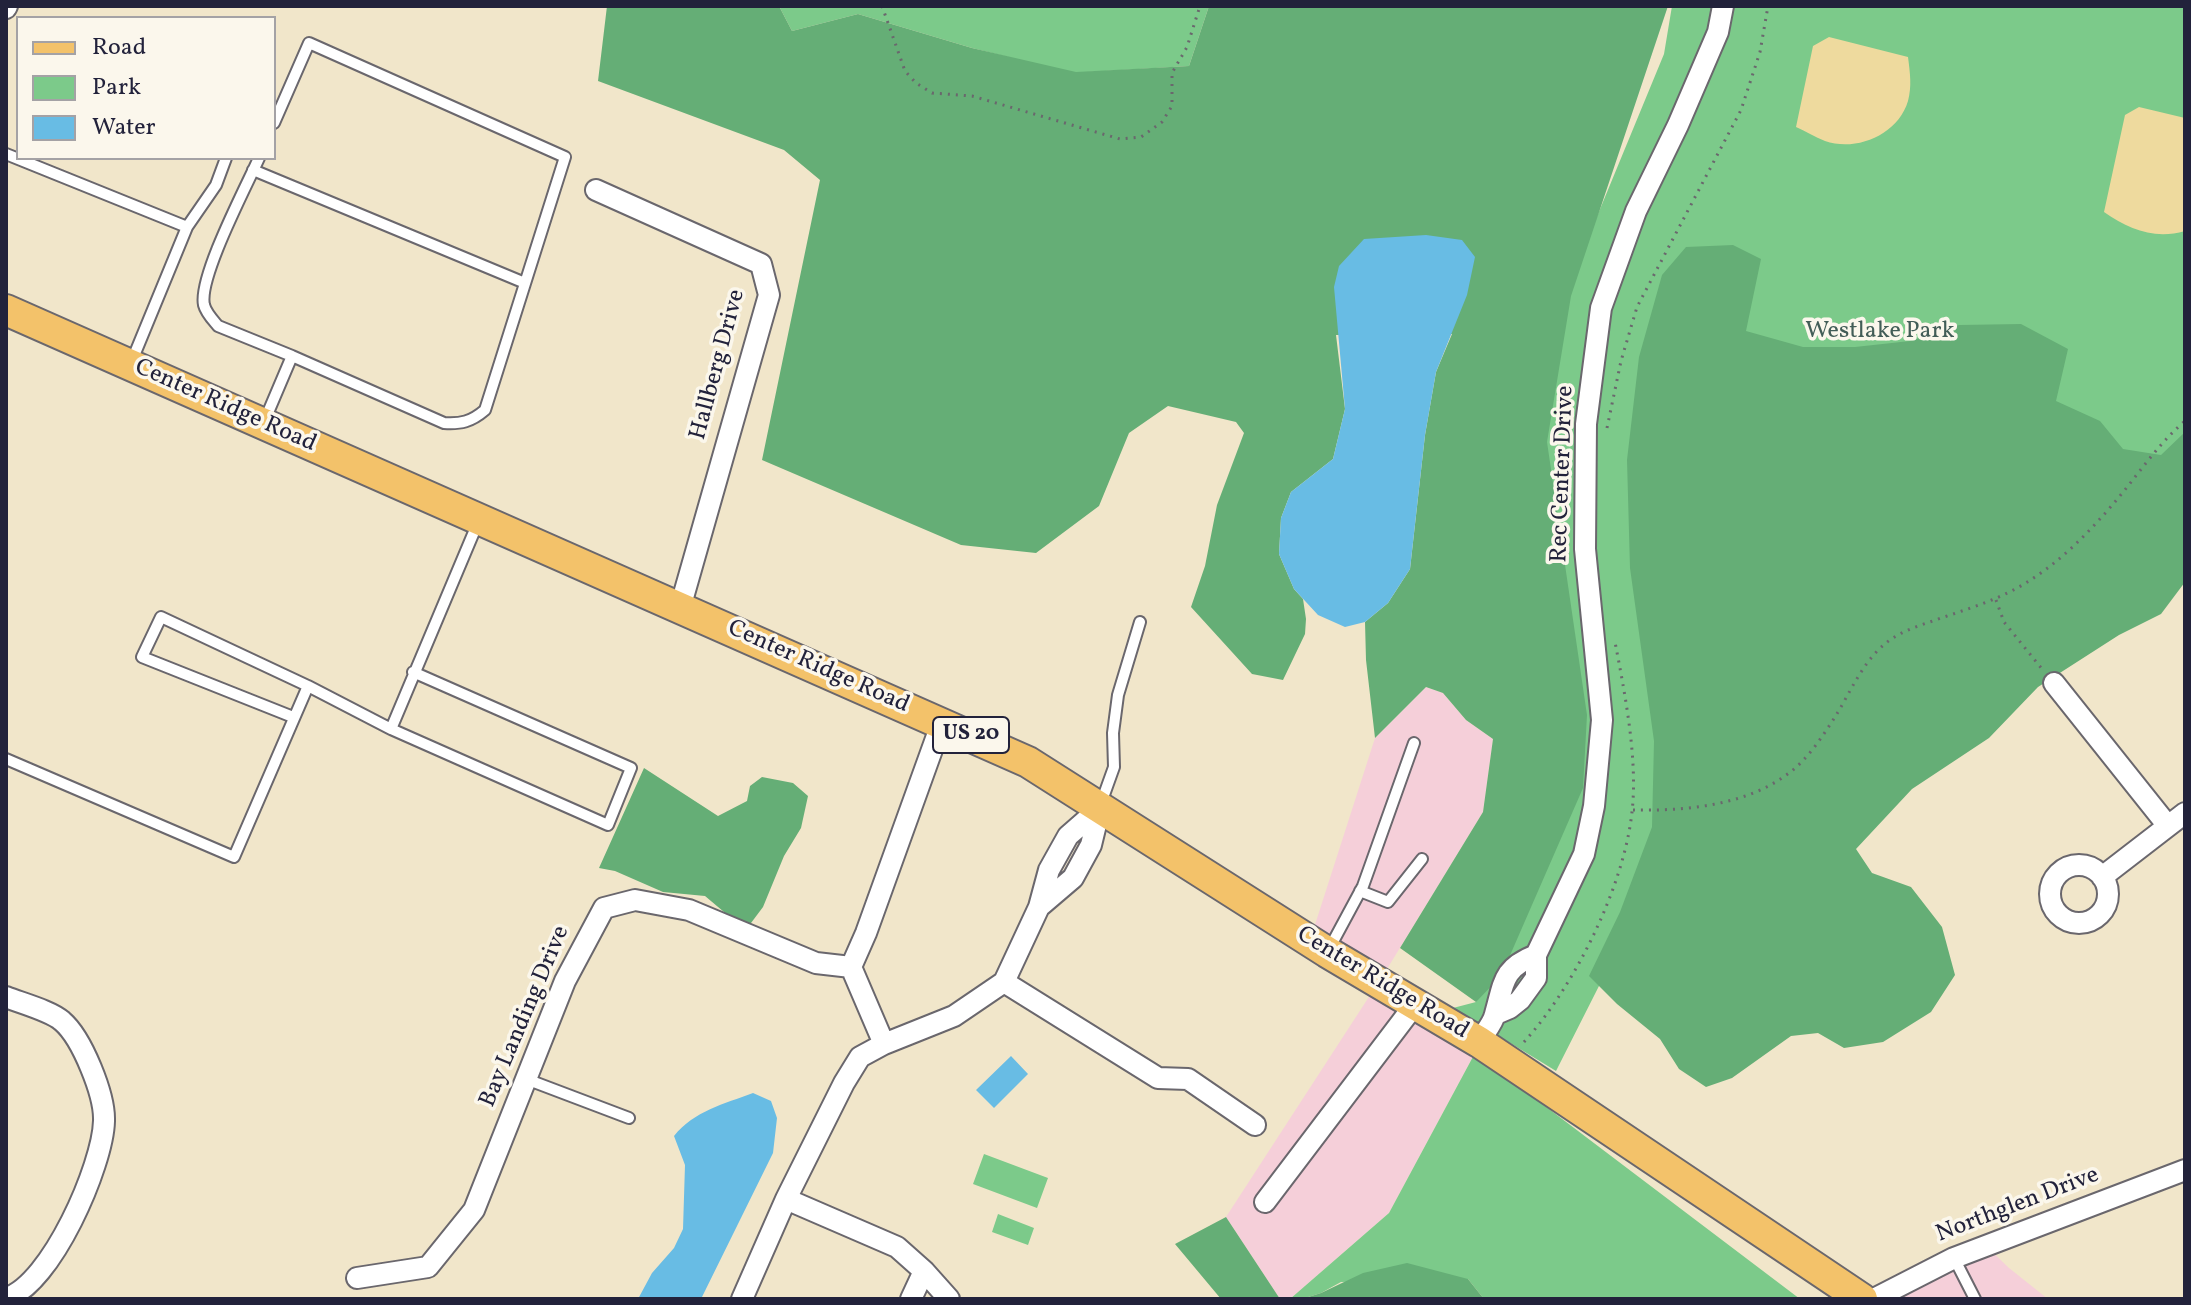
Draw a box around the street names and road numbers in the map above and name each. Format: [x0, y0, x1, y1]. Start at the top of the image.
street label: Hallberg Drive [685, 287, 753, 443]
street label: Center Ridge Road [130, 354, 320, 460]
street label: Rec Center Drive [1547, 385, 1581, 563]
street label: Center Ridge Road [723, 615, 913, 721]
road number: US 20 [933, 717, 1009, 753]
street label: Center Ridge Road [1291, 921, 1473, 1047]
street label: Bay Landing Drive [475, 922, 577, 1112]
street label: Northglen Drive [1933, 1162, 2103, 1250]

